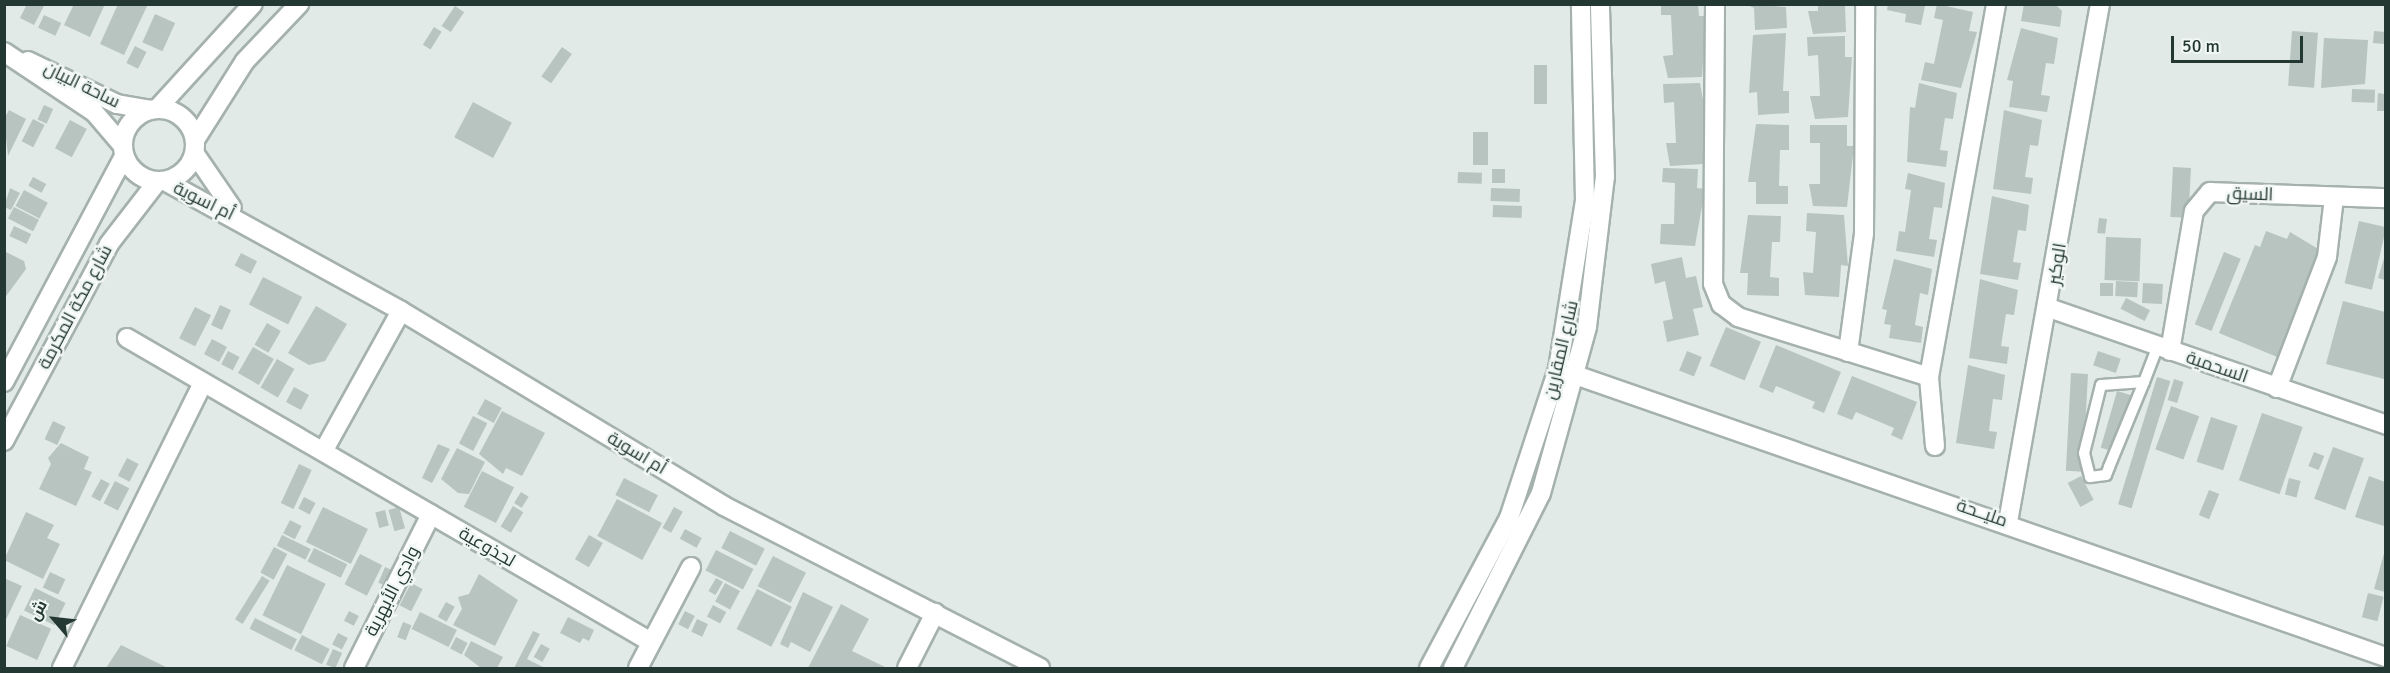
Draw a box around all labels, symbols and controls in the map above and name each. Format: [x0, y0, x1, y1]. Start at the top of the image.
scale bar [2174, 24, 2306, 62]
text: 50 m [2182, 35, 2220, 57]
street label: ساحة البيان [40, 57, 124, 113]
street label: أم اسوية [170, 177, 238, 225]
street label: السيق [2226, 182, 2274, 206]
street label: شارع مكة المكرمة [33, 241, 117, 373]
street label: الوكير [2043, 242, 2071, 286]
street label: شارع المقارين [1539, 298, 1583, 402]
street label: السحمية [2183, 346, 2251, 388]
street label: أم اسوية [603, 427, 671, 479]
street label: مليــحة [1954, 494, 2010, 532]
street label: لجذوعية [455, 522, 519, 572]
street label: وادي الأبهرية [360, 542, 424, 640]
north arrow [24, 589, 84, 649]
text: ش [24, 597, 52, 624]

